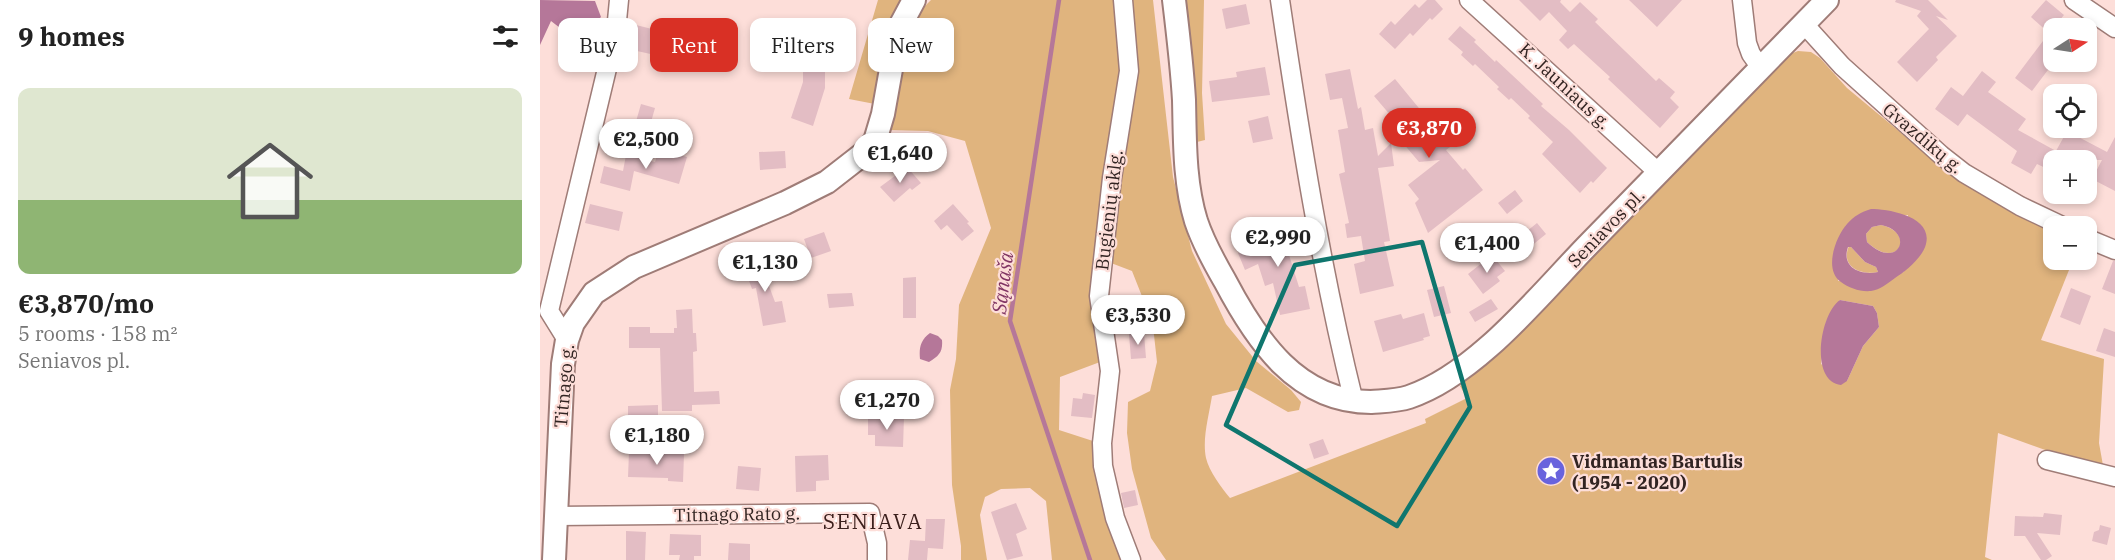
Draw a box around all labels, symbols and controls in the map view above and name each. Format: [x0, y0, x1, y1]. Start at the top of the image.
chip: Buy [558, 18, 638, 72]
chip: Rent [650, 18, 738, 72]
chip: Filters [750, 18, 856, 72]
chip: New [868, 18, 954, 72]
north arrow [2043, 18, 2097, 72]
map controls [2043, 18, 2097, 270]
text: 9 homes [18, 19, 125, 53]
icon: filters [489, 20, 522, 53]
street label: K. Jauniaus g. [1514, 38, 1616, 134]
button: locate [2043, 84, 2097, 138]
street label: Gvazdikų g. [1878, 98, 1968, 178]
pin: €3,870 [1380, 108, 1478, 159]
text: €3,870 [1396, 114, 1462, 141]
pin: €2,500 [597, 119, 695, 170]
text: €2,500 [613, 125, 679, 152]
icon: home [216, 127, 324, 235]
pin: €1,640 [851, 133, 949, 184]
text: €1,640 [867, 139, 933, 166]
street label: Bugienių aklg. [1090, 148, 1128, 272]
button: + [2043, 150, 2097, 204]
street label: Seniavos pl. [1563, 184, 1649, 272]
button: − [2043, 216, 2097, 270]
pin: €2,990 [1229, 217, 1327, 268]
text: €2,990 [1245, 223, 1311, 250]
pin: €1,400 [1438, 223, 1536, 274]
text: €1,400 [1454, 229, 1520, 256]
pin: €1,130 [716, 242, 814, 293]
text: €1,130 [732, 248, 798, 275]
water label: Sąnaša [985, 250, 1019, 317]
text: €3,870/mo [18, 286, 154, 320]
pin: €3,530 [1089, 295, 1187, 346]
text: €3,530 [1105, 301, 1171, 328]
text: 5 rooms · 158 m² [18, 320, 177, 347]
street label: Titnago g. [549, 343, 579, 429]
text: Seniavos pl. [18, 347, 130, 374]
pin: €1,270 [838, 380, 936, 431]
text: €1,270 [854, 386, 920, 413]
pin: €1,180 [608, 415, 706, 466]
text: €1,180 [624, 421, 690, 448]
place label: Vidmantas Bartulis (1954 - 2020) [1572, 450, 1743, 494]
place icon: Vidmantas Bartulis (1954 - 2020) [1535, 455, 1567, 487]
street label: Titnago Rato g. [674, 501, 800, 527]
district label: SENIAVA [823, 507, 923, 535]

